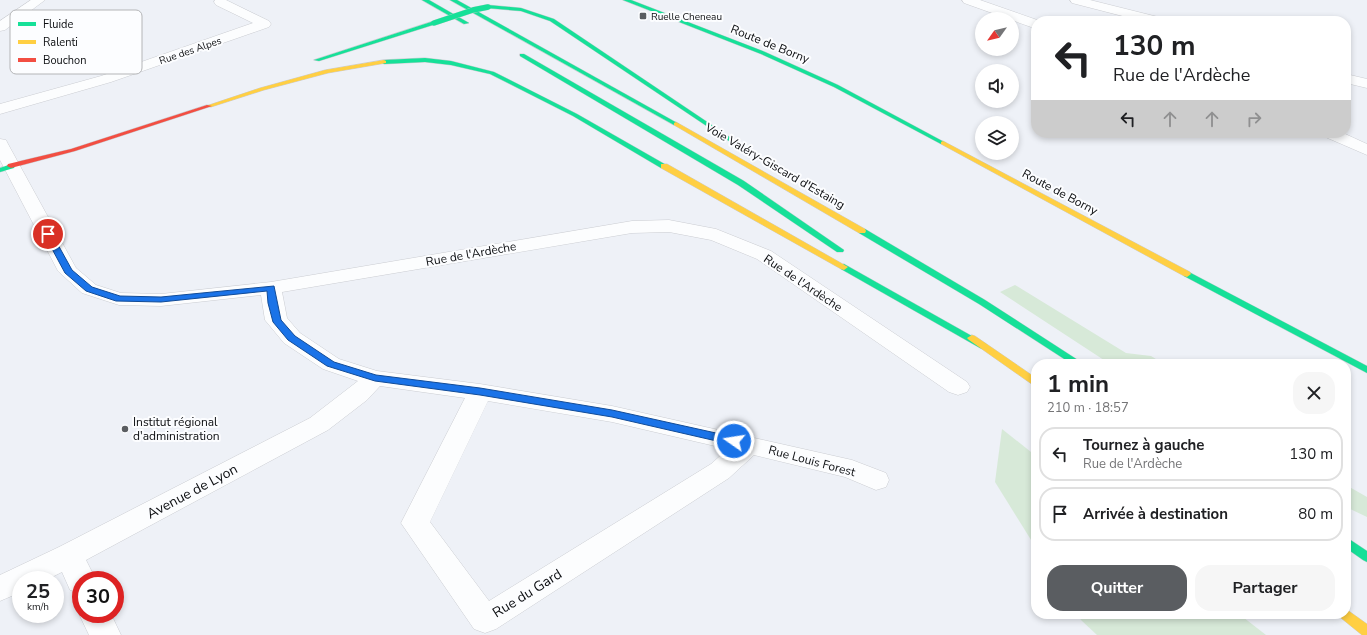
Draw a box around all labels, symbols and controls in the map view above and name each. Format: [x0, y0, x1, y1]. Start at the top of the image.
legend [10, 10, 142, 74]
place label: Ruelle Cheneau [651, 10, 722, 24]
marker: Ruelle Cheneau [638, 11, 648, 21]
north arrow [975, 12, 1019, 56]
map controls [975, 12, 1019, 160]
text: Fluide [43, 17, 73, 32]
street label: Route de Borny [728, 21, 812, 67]
text: 130 m [1113, 27, 1196, 65]
icon: left [1047, 32, 1099, 84]
street label: Rue des Alpes [157, 34, 223, 68]
text: Ralenti [43, 35, 78, 50]
text: Bouchon [43, 53, 86, 68]
text: Rue de l'Ardèche [1113, 63, 1250, 87]
button: sound [975, 64, 1019, 108]
icon: left [1117, 108, 1139, 130]
icon: ahead [1159, 108, 1181, 130]
icon: ahead [1201, 108, 1223, 130]
icon: right [1243, 108, 1265, 130]
button: layers [975, 116, 1019, 160]
street label: Voie Valéry-Giscard d'Estaing [701, 119, 848, 213]
street label: Route de Borny [1019, 165, 1101, 219]
pin [31, 217, 65, 251]
icon: arrive [37, 223, 59, 245]
street label: Rue de l'Ardèche [425, 238, 517, 270]
street label: Rue de l'Ardèche [761, 251, 845, 315]
text: 1 min [1047, 368, 1109, 400]
button: close [1293, 372, 1335, 414]
text: 210 m · 18:57 [1047, 399, 1129, 417]
place label: Institut régional d'administration [133, 414, 220, 444]
position arrow [713, 420, 755, 462]
marker: Institut régional d'administration [120, 424, 130, 434]
text: Tournez à gauche [1083, 435, 1205, 455]
street label: Rue Louis Forest [767, 442, 858, 480]
icon: left [1049, 443, 1071, 465]
text: 130 m [1289, 444, 1333, 464]
text: Rue de l'Ardèche [1083, 455, 1182, 473]
street label: Avenue de Lyon [143, 460, 241, 523]
icon: arrive [1049, 503, 1071, 525]
text: Arrivée à destination [1083, 504, 1228, 524]
text: 80 m [1298, 504, 1333, 524]
street label: Rue du Gard [489, 565, 566, 622]
button: Quitter [1047, 565, 1187, 611]
button: Partager [1195, 565, 1335, 611]
speed limit sign: 30 [72, 571, 124, 623]
text: 25 [26, 578, 50, 605]
text: km/h [27, 600, 49, 614]

